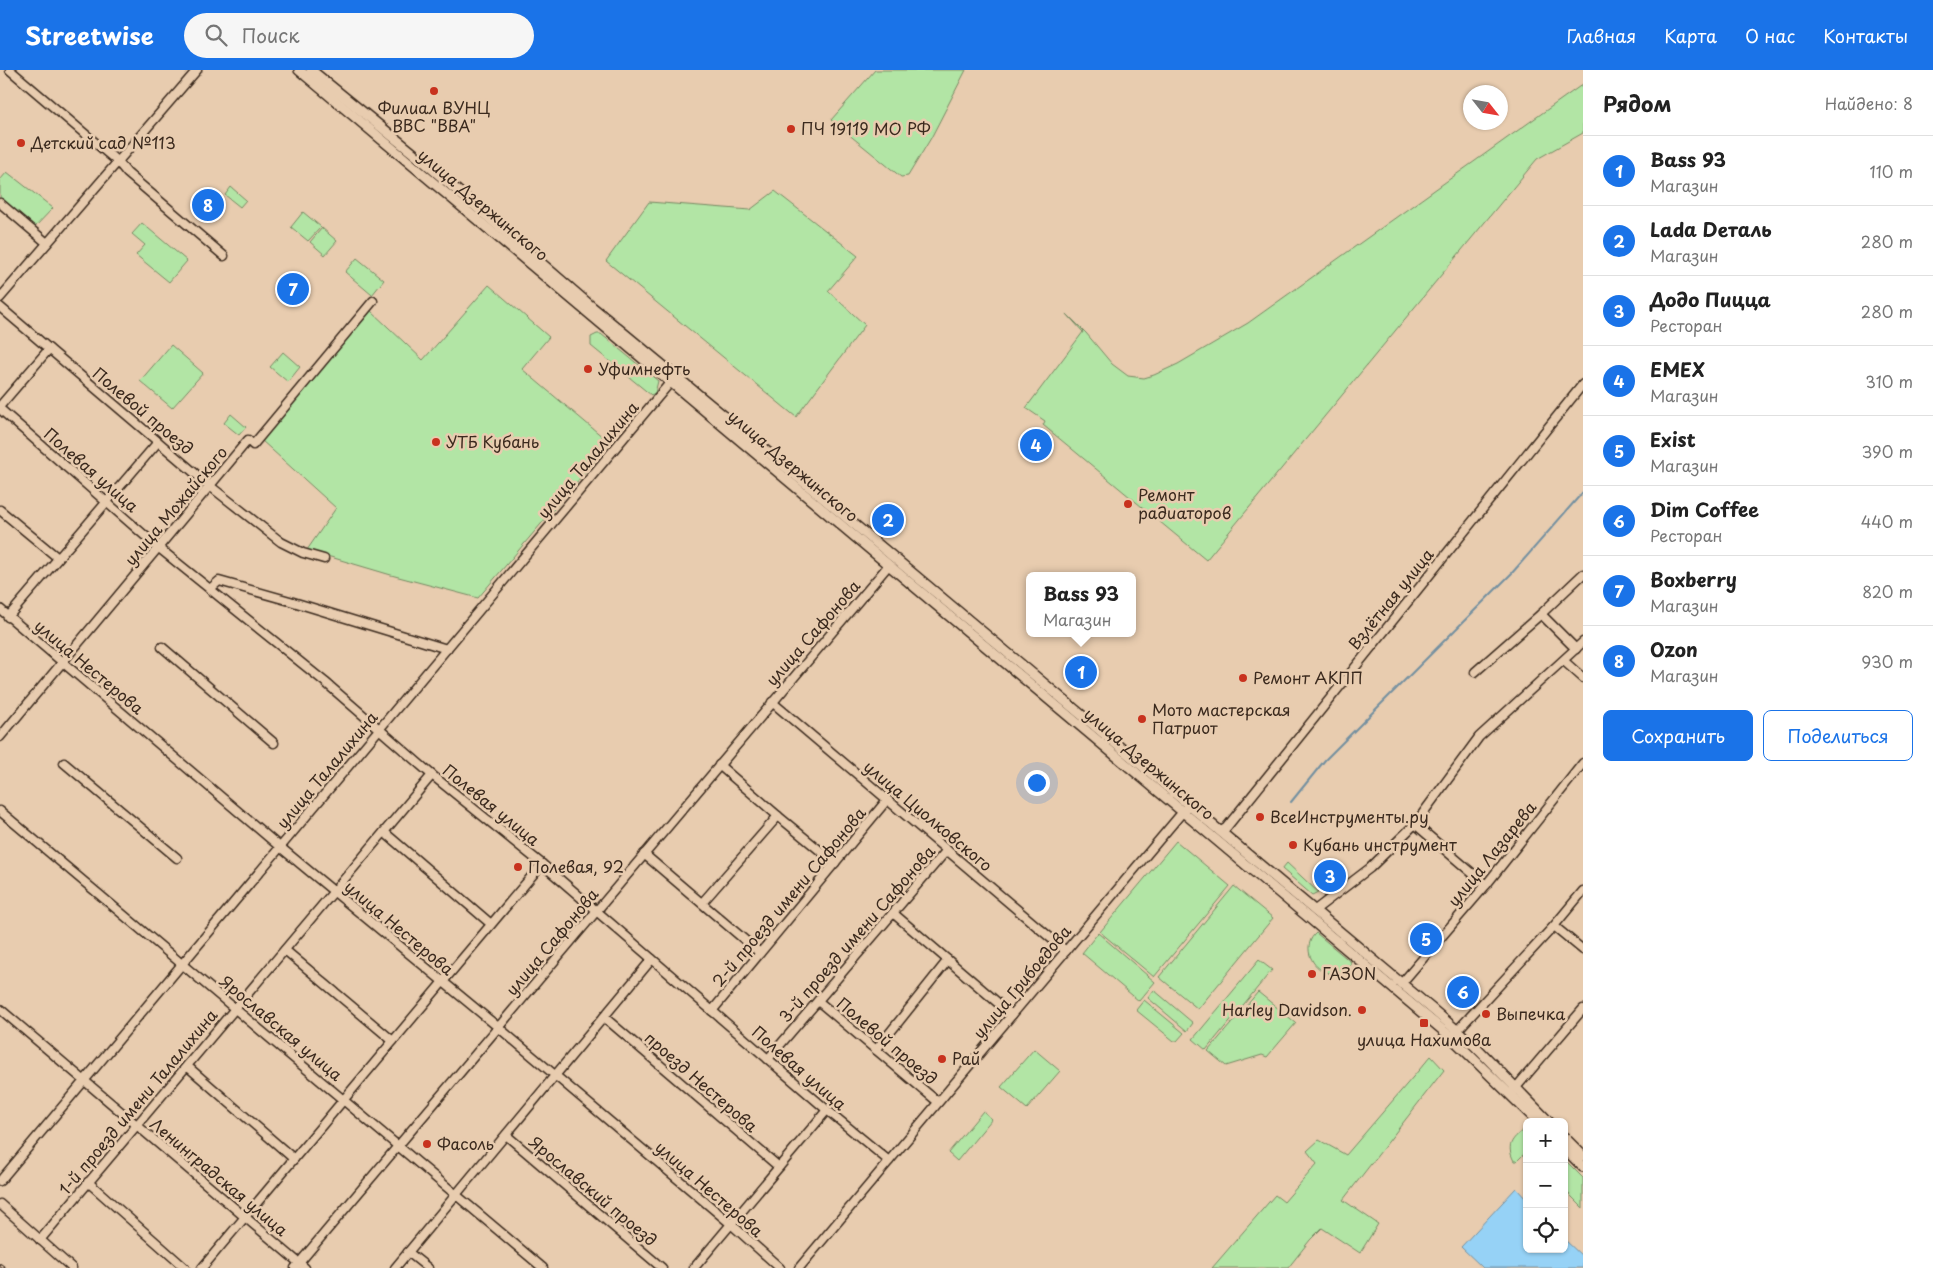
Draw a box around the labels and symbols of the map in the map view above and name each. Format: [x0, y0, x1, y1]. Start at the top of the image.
marker: Филиал ВУНЦ ВВС "ВВА" [428, 85, 440, 97]
north arrow [1463, 85, 1508, 130]
place label: Филиал ВУНЦ ВВС "ВВА" [378, 95, 490, 137]
place label: ПЧ 19119 МО РФ [801, 116, 931, 140]
marker: ПЧ 19119 МО РФ [785, 123, 797, 135]
place label: Детский сад №113 [30, 130, 176, 154]
marker: Детский сад №113 [15, 137, 27, 149]
street label: улица Дзержинского [413, 142, 554, 266]
pin: 8 [192, 186, 224, 224]
pin: 7 [277, 270, 309, 308]
place label: Уфимнефть [598, 356, 691, 380]
street label: Полевой проезд [88, 361, 199, 460]
marker: Уфимнефть [582, 363, 594, 375]
street label: улица Талалихина [531, 396, 644, 523]
street label: улица Дзержинского [723, 403, 864, 527]
street label: Полевая улица [39, 421, 144, 517]
pin: 4 [1020, 426, 1052, 464]
place label: УТБ Кубань [446, 429, 539, 453]
marker: УТБ Кубань [430, 436, 442, 448]
street label: улица Можайского [118, 440, 232, 570]
place label: Ремонт радиаторов [1138, 482, 1231, 524]
marker: Ремонт радиаторов [1122, 498, 1134, 510]
pin: 2 [872, 501, 904, 539]
street label: Взлётная улица [1342, 543, 1439, 654]
street label: улица Сафонова [759, 574, 865, 691]
street label: улица Нестерова [30, 613, 150, 719]
pin: 1 [1065, 653, 1097, 691]
place label: Ремонт АКПП [1253, 665, 1363, 689]
marker: Ремонт АКПП [1237, 672, 1249, 684]
place label: Мото мастерская Патриот [1152, 697, 1291, 739]
street label: улица Дзержинского [1079, 701, 1220, 825]
street label: улица Талалихина [270, 706, 383, 833]
marker: Мото мастерская Патриот [1136, 713, 1148, 725]
street label: улица Циолковского [859, 754, 998, 876]
street label: Полевая улица [438, 758, 545, 851]
your location [1024, 770, 1050, 796]
street label: улица Лазарева [1441, 796, 1541, 911]
street label: 2-й проезд имени Сафонова [706, 801, 871, 991]
place label: ВсеИнструменты.ру [1270, 804, 1429, 828]
marker: ВсеИнструменты.ру [1254, 811, 1266, 823]
place label: Кубань инструмент [1303, 832, 1457, 856]
marker: Кубань инструмент [1287, 839, 1299, 851]
street label: 3-й проезд имени Сафонова [773, 840, 940, 1027]
place label: Полевая, 92 [528, 854, 624, 878]
pin: 3 [1314, 857, 1346, 895]
marker: Полевая, 92 [512, 861, 524, 873]
street label: улица Нестерова [340, 874, 460, 980]
street label: улица Сафонова [499, 882, 603, 1000]
street label: улица Грибоедова [967, 919, 1076, 1043]
pin: 5 [1410, 920, 1442, 958]
place label: ГАЗON [1322, 961, 1376, 985]
street label: Ярославская улица [214, 968, 348, 1086]
marker: ГАЗON [1306, 968, 1318, 980]
pin: 6 [1447, 973, 1479, 1011]
street label: Полевой проезд [832, 991, 943, 1090]
place label: Harley Davidson. [1222, 997, 1352, 1021]
place label: Выпечка [1496, 1001, 1565, 1025]
street label: 1-й проезд имени Талалихина [52, 1003, 222, 1199]
marker: Harley Davidson. [1356, 1004, 1368, 1016]
marker: Выпечка [1480, 1008, 1492, 1020]
marker: улица Нахимова [1418, 1017, 1430, 1029]
street label: Полевая улица [747, 1019, 852, 1115]
street label: проезд Нестерова [640, 1025, 763, 1137]
place label: улица Нахимова [1357, 1027, 1491, 1051]
place label: Рай [952, 1046, 980, 1070]
marker: Рай [936, 1053, 948, 1065]
street label: Ленинградская улица [146, 1111, 294, 1241]
street label: Ярославский проезд [524, 1129, 663, 1251]
place label: Фасоль [437, 1131, 494, 1155]
street label: улица Нестерова [650, 1135, 769, 1242]
marker: Фасоль [421, 1138, 433, 1150]

